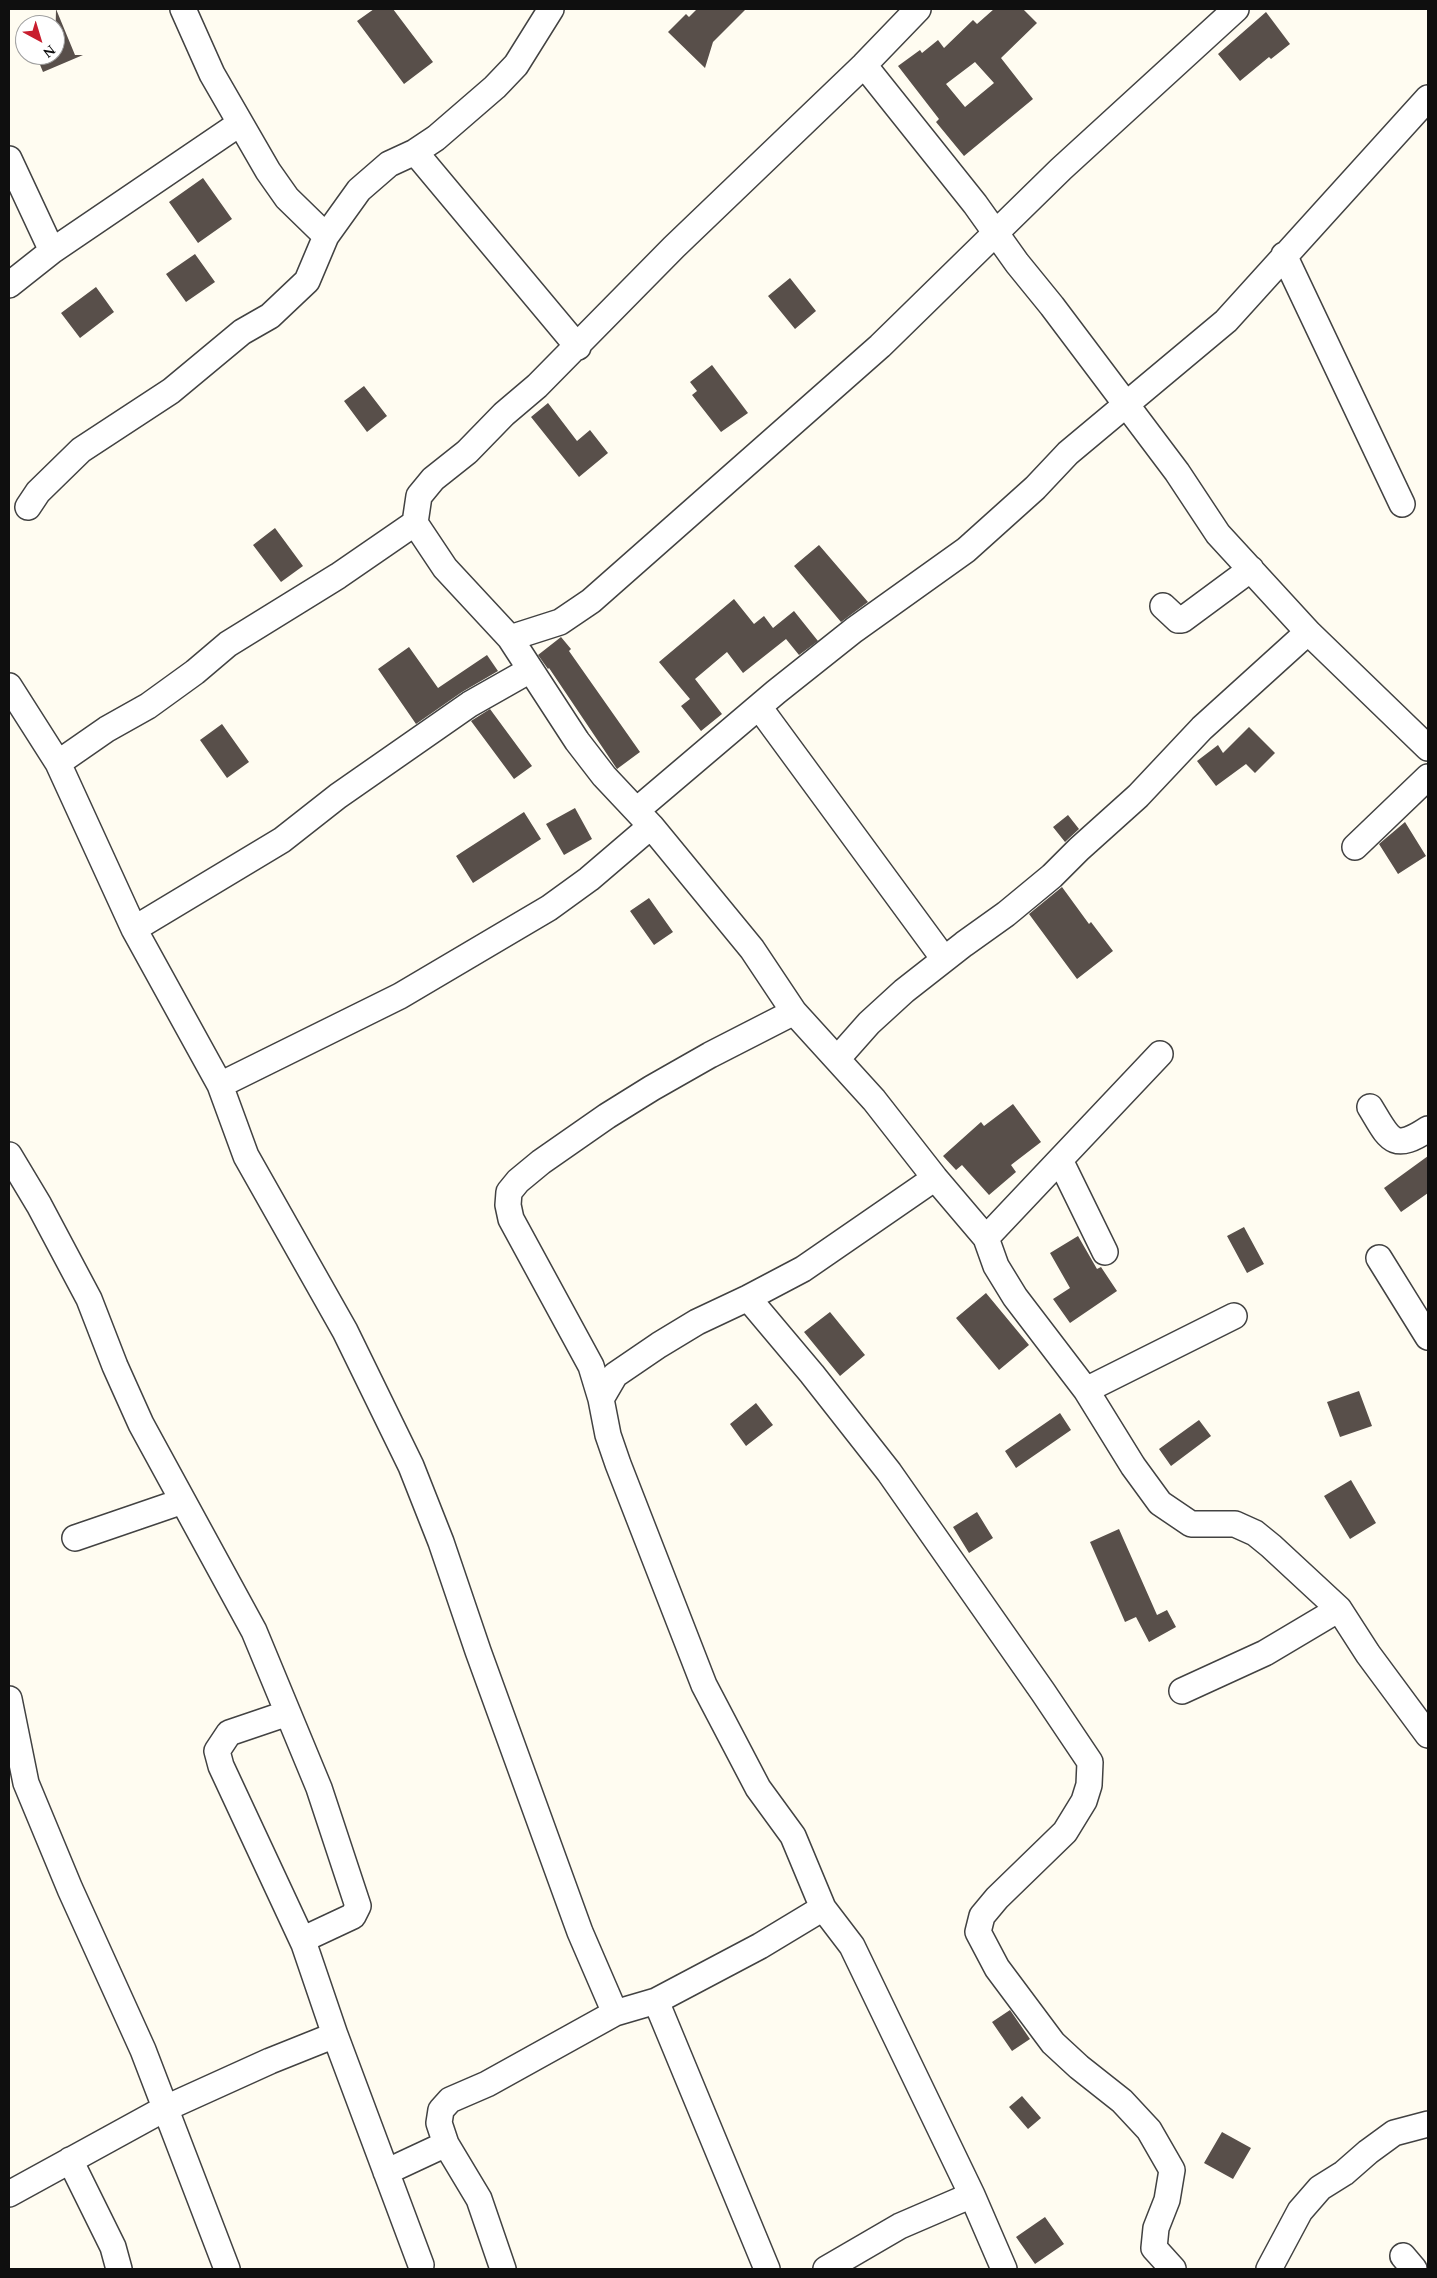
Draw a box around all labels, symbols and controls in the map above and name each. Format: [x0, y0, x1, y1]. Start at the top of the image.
north arrow [15, 15, 65, 65]
text: N [38, 40, 60, 63]

